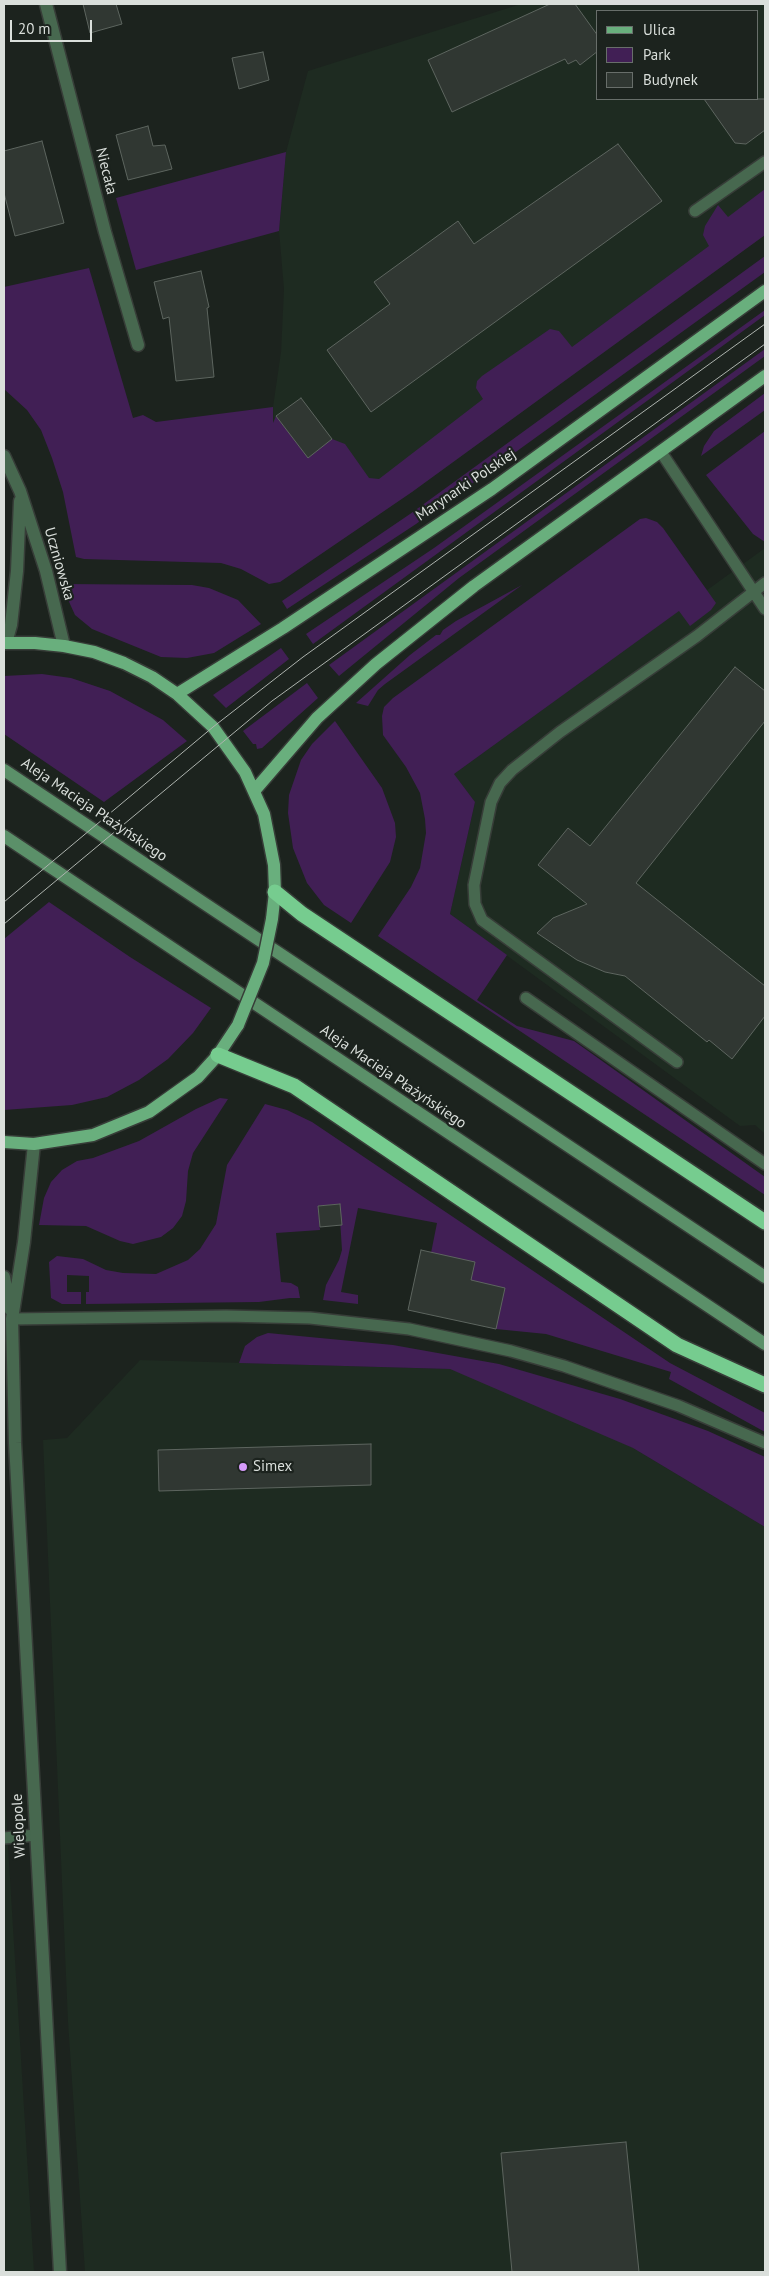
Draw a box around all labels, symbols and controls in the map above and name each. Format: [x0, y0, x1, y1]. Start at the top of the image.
scale bar [12, 10, 95, 42]
legend [596, 10, 759, 100]
text: 20 m [18, 19, 51, 38]
text: Ulica [643, 20, 675, 39]
text: Park [643, 45, 671, 64]
text: Budynek [643, 70, 698, 89]
street label: Niecała [92, 146, 120, 196]
street label: Marynarki Polskiej [413, 445, 519, 525]
street label: Uczniowska [40, 525, 78, 603]
street label: Aleja Macieja Płażyńskiego [18, 754, 170, 866]
street label: Aleja Macieja Płażyńskiego [317, 1021, 469, 1133]
place label: Simex [253, 1458, 292, 1476]
marker: Simex [237, 1461, 249, 1473]
street label: Wielopole [8, 1793, 30, 1859]

